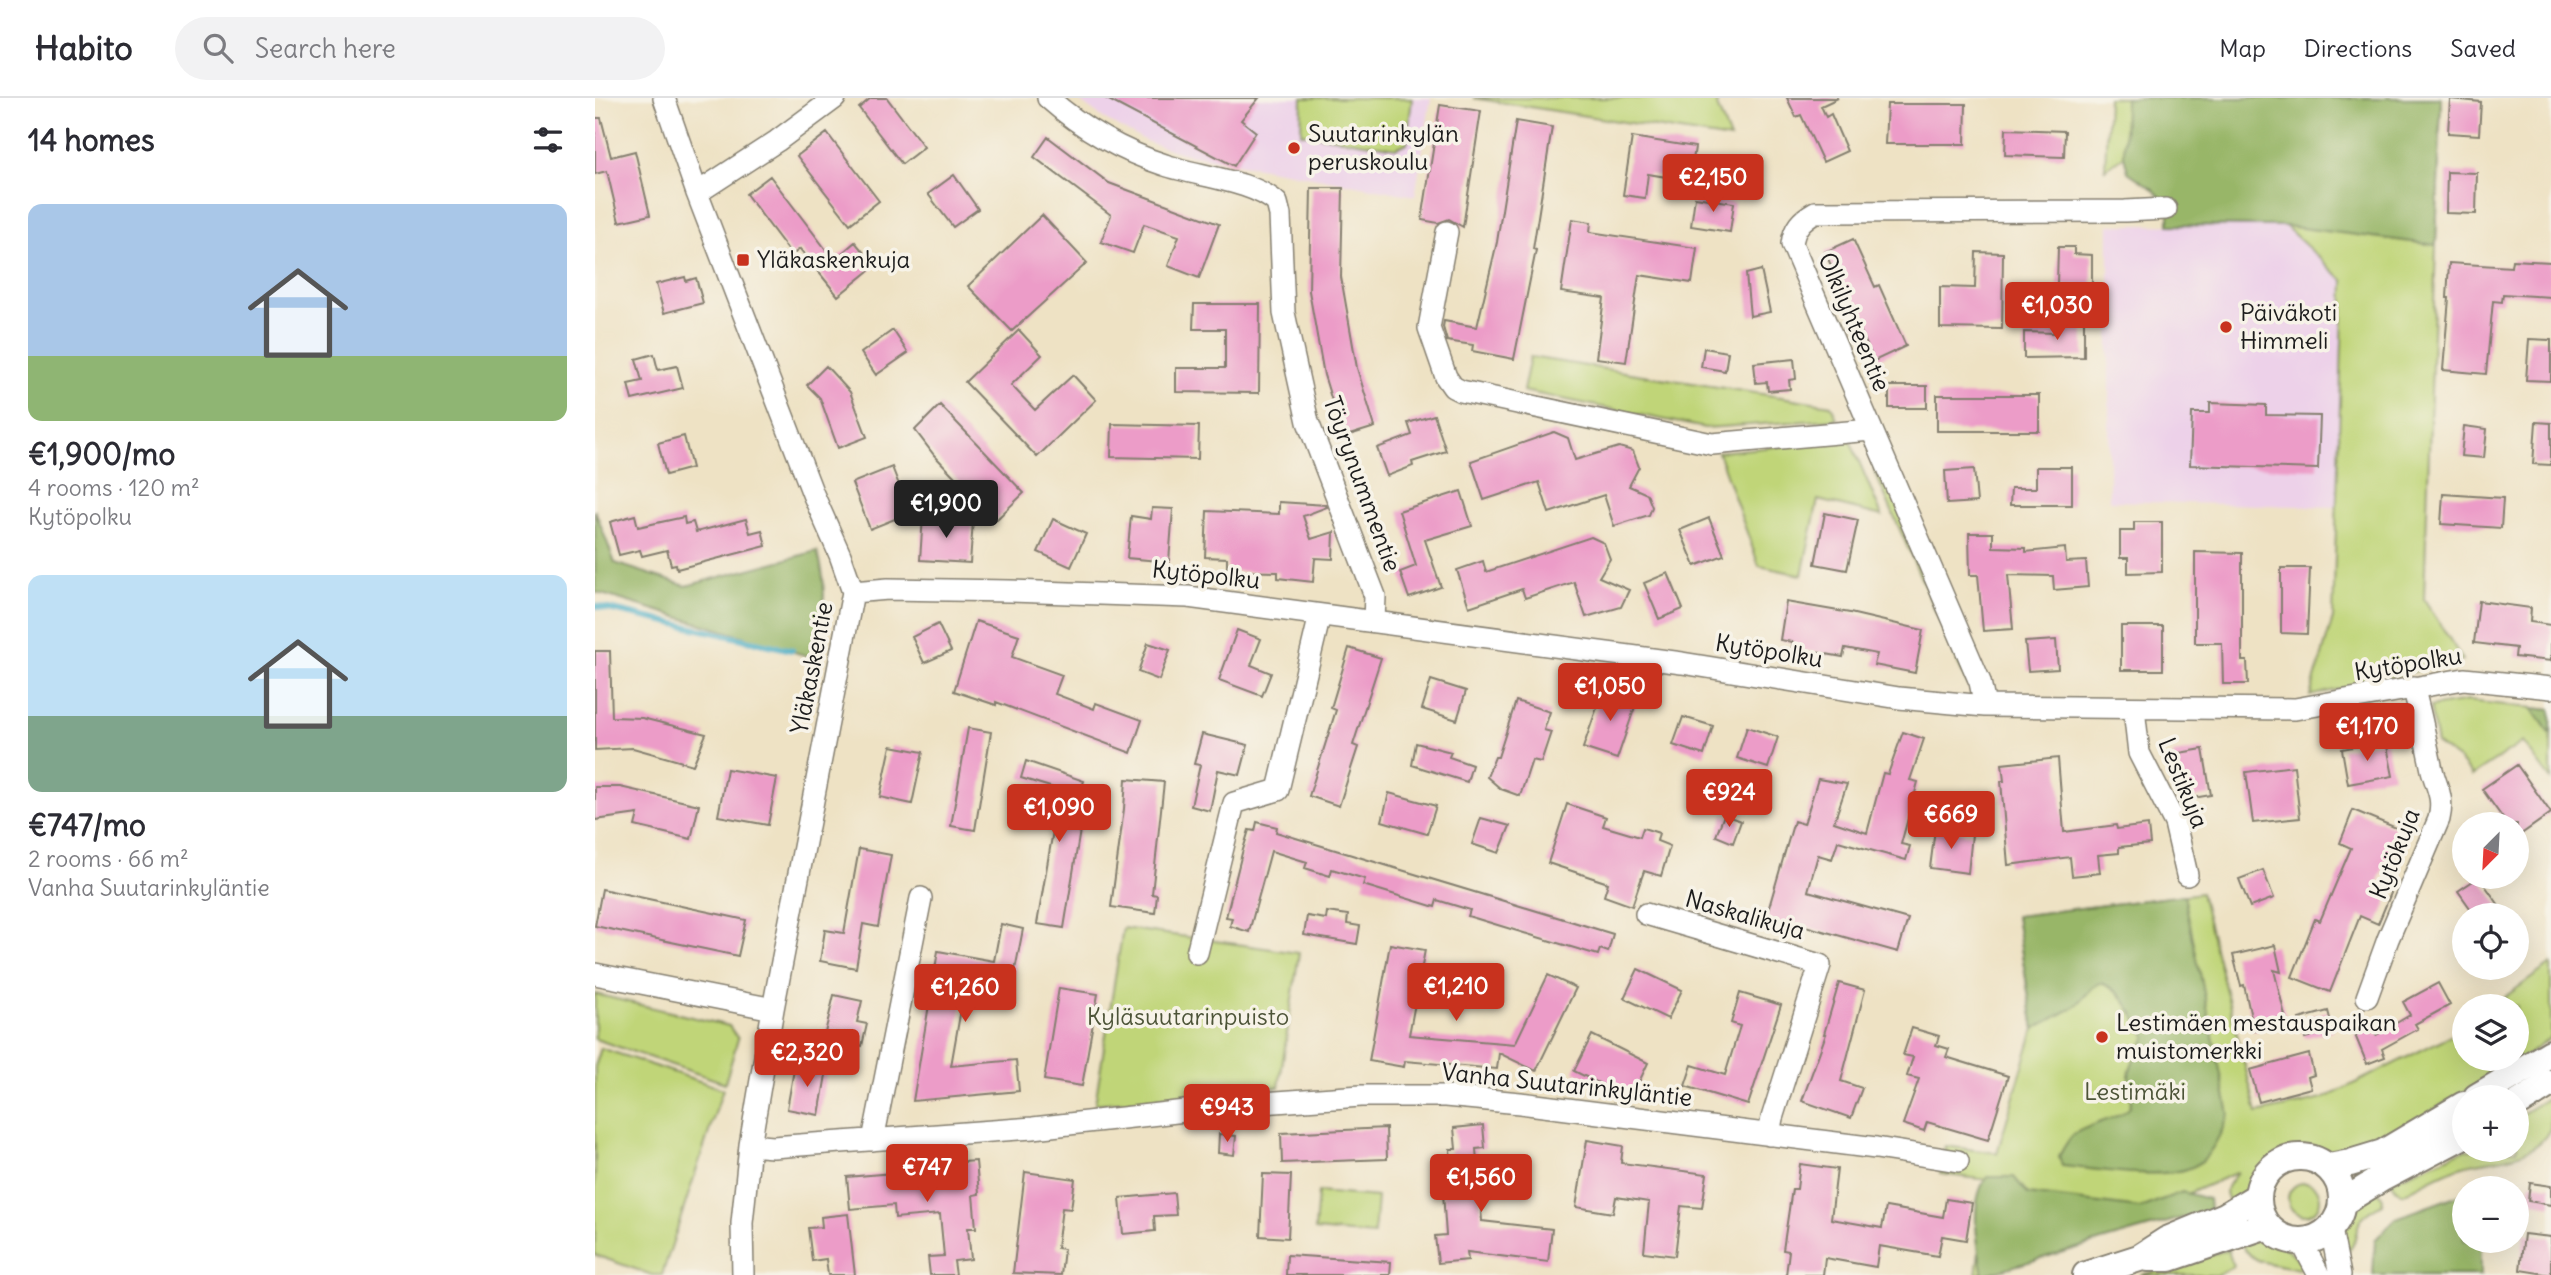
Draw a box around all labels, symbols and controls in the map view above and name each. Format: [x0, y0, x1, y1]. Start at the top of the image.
search box [175, 17, 665, 80]
text: Habito [35, 27, 133, 69]
icon: search [199, 29, 237, 67]
text: Search here [255, 32, 396, 65]
text: Map [2219, 33, 2266, 63]
text: Directions [2304, 33, 2412, 63]
text: Saved [2450, 33, 2516, 63]
place label: Suutarinkylän peruskoulu [1308, 118, 1459, 176]
text: 14 homes [28, 121, 155, 159]
icon: filters [529, 121, 567, 159]
marker: Suutarinkylän peruskoulu [1286, 140, 1302, 156]
pin: €2,150 [1656, 155, 1770, 214]
text: €2,150 [1679, 162, 1747, 191]
place label: Yläkaskenkuja [757, 244, 910, 274]
street label: Olkilyhteentie [1812, 248, 1898, 396]
icon: home [235, 250, 361, 376]
marker: Yläkaskenkuja [735, 252, 751, 268]
pin: €1,030 [2000, 282, 2114, 342]
text: €1,030 [2021, 290, 2093, 319]
place label: Päiväkoti Himmeli [2240, 297, 2337, 355]
marker: Päiväkoti Himmeli [2218, 319, 2234, 335]
street label: Töyrynummentie [1317, 392, 1409, 575]
text: €1,900/mo [28, 435, 175, 473]
text: 4 rooms · 120 m² [28, 473, 200, 502]
pin: €1,900 [889, 480, 1003, 540]
text: €1,900 [910, 488, 982, 517]
text: Kytöpolku [28, 502, 132, 531]
street label: Kytöpolku [1151, 553, 1262, 595]
street label: Yläkaskentie [783, 599, 839, 737]
icon: home [235, 621, 361, 747]
street label: Kytöpolku [1713, 627, 1825, 673]
street label: Kytöpolku [2352, 640, 2464, 686]
pin: €1,050 [1553, 664, 1667, 723]
text: €1,050 [1574, 671, 1646, 700]
pin: €1,170 [2310, 704, 2424, 763]
text: €1,170 [2335, 711, 2399, 740]
street label: Lestikuja [2152, 733, 2216, 832]
pin: €924 [1688, 770, 1770, 829]
text: €924 [1702, 777, 1756, 806]
pin: €1,090 [1002, 784, 1116, 844]
text: €1,090 [1023, 792, 1095, 821]
pin: €669 [1910, 792, 1992, 851]
text: €669 [1924, 799, 1978, 828]
street label: Kytökuja [2362, 804, 2426, 903]
text: €747/mo [28, 806, 146, 844]
north arrow [2452, 812, 2529, 889]
map controls [2452, 812, 2529, 1253]
text: 2 rooms · 66 m² [28, 844, 189, 873]
text: Vanha Suutarinkyläntie [28, 873, 270, 902]
street label: Naskalikuja [1682, 883, 1808, 945]
button: locate [2452, 903, 2529, 980]
pin: €1,260 [908, 964, 1022, 1024]
pin: €1,210 [1399, 964, 1513, 1023]
text: €1,210 [1423, 971, 1489, 1000]
text: €1,260 [930, 972, 1000, 1001]
button: layers [2452, 994, 2529, 1071]
park label: Kyläsuutarinpuisto [1087, 1001, 1289, 1031]
place label: Lestimäen mestauspaikan muistomerkki [2116, 1007, 2397, 1065]
marker: Lestimäen mestauspaikan muistomerkki [2094, 1029, 2110, 1045]
pin: €2,320 [750, 1030, 864, 1089]
text: €2,320 [770, 1037, 844, 1066]
street label: Vanha Suutarinkyläntie [1440, 1056, 1694, 1112]
park label: Lestimäki [2084, 1076, 2186, 1106]
pin: €943 [1186, 1084, 1268, 1144]
button: + [2452, 1085, 2529, 1162]
text: €943 [1200, 1092, 1254, 1121]
pin: €747 [886, 1144, 968, 1204]
text: €747 [902, 1152, 952, 1181]
pin: €1,560 [1424, 1154, 1538, 1214]
text: €1,560 [1446, 1162, 1516, 1191]
button: − [2452, 1176, 2529, 1253]

